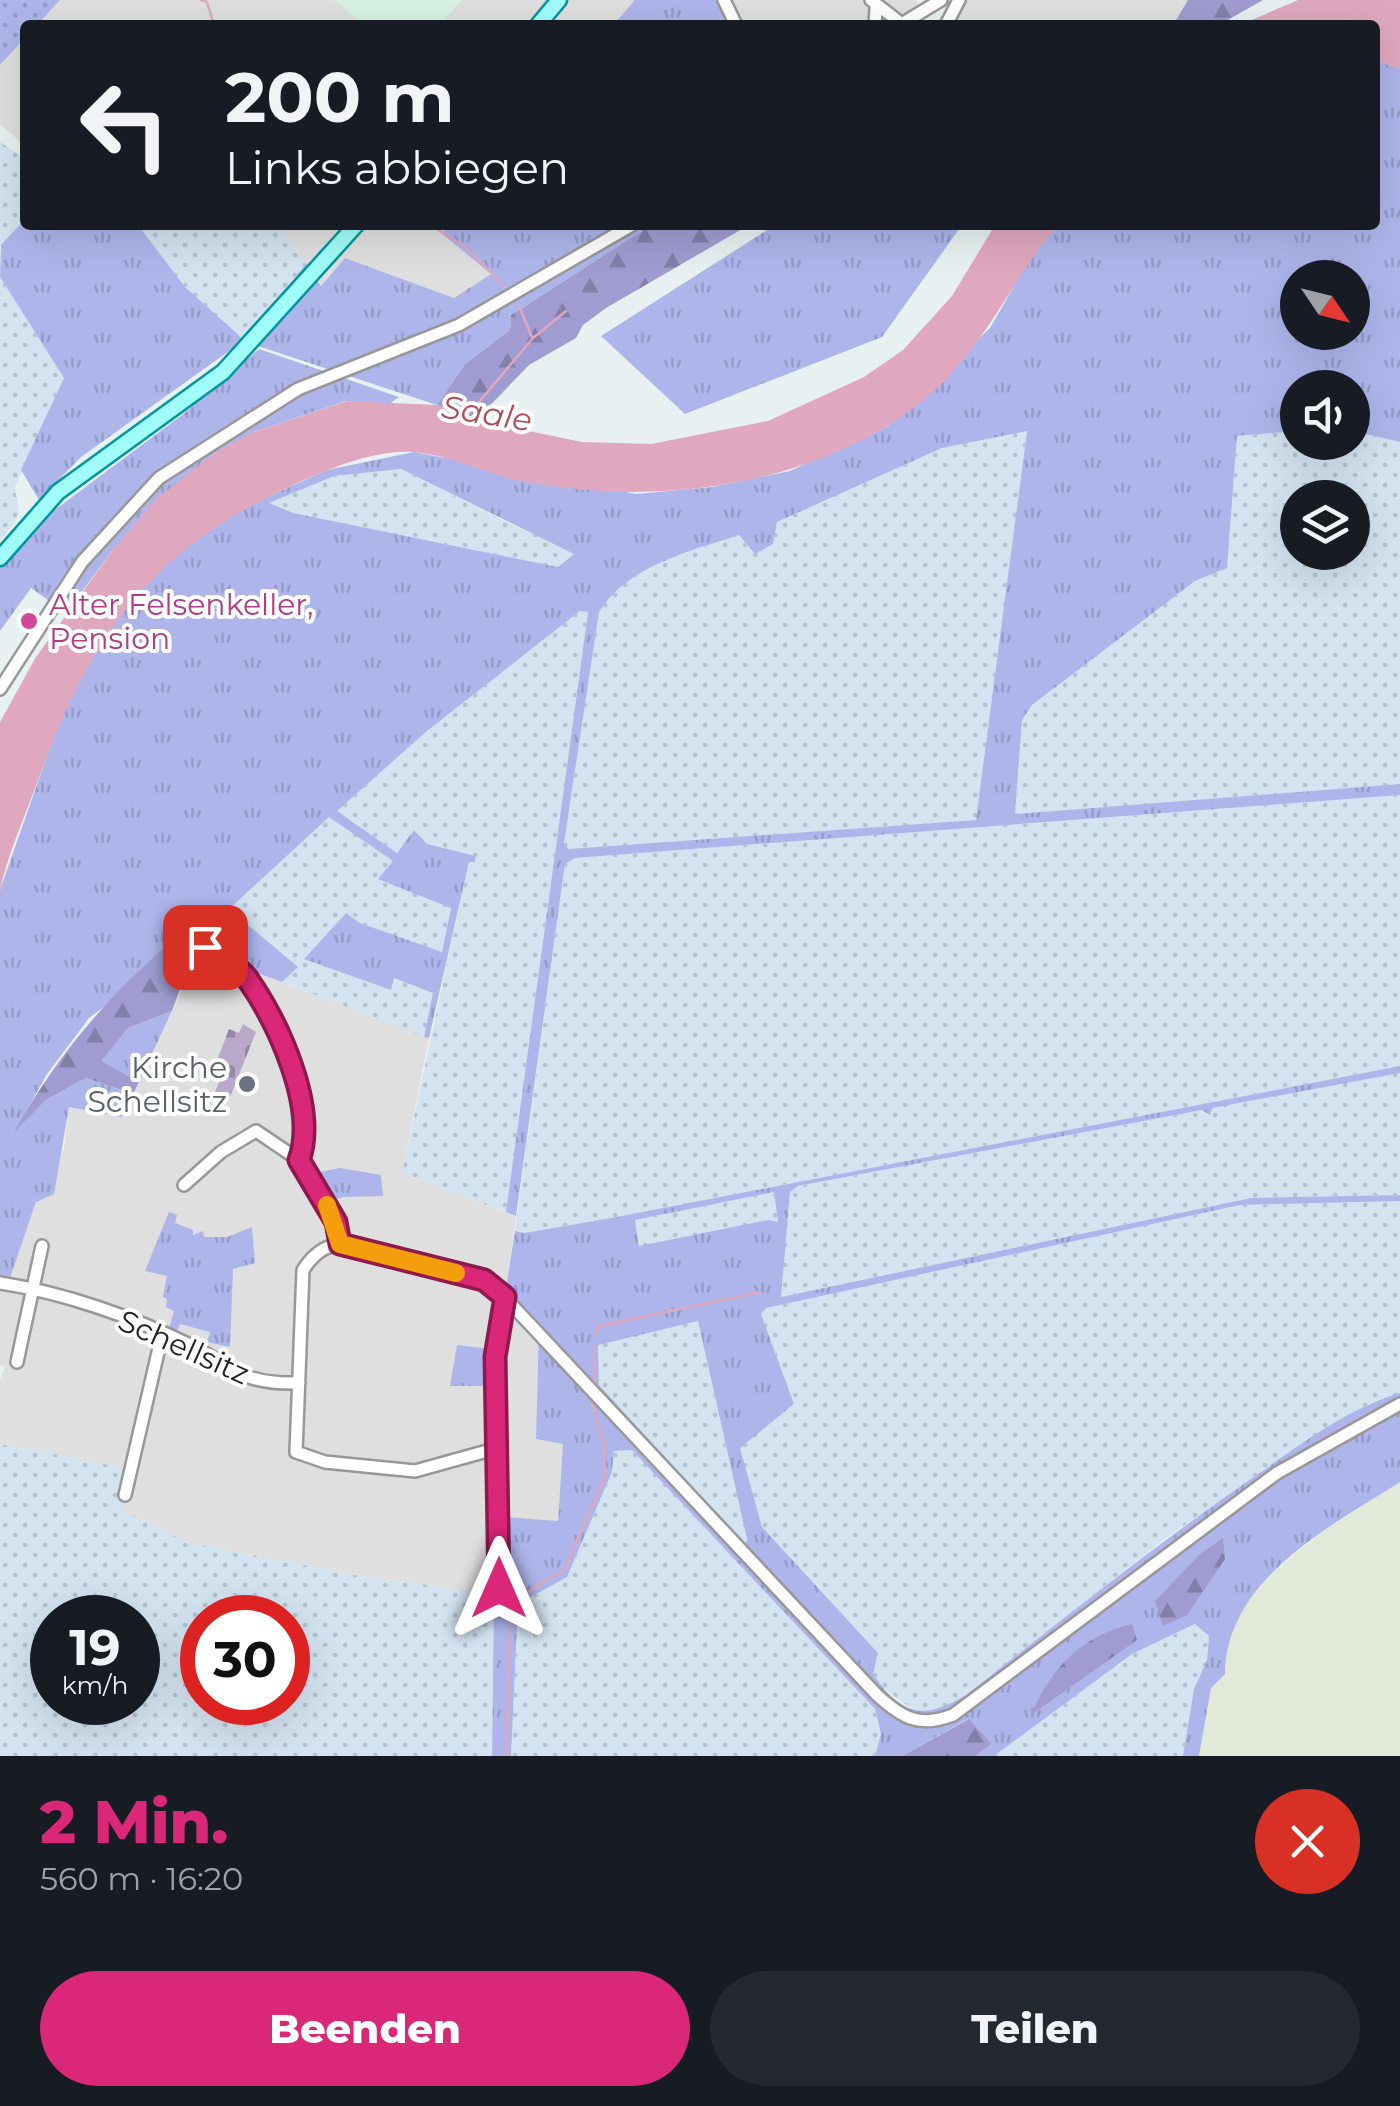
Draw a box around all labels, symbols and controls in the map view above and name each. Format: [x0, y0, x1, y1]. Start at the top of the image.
text: 200 m [225, 54, 455, 140]
icon: left [60, 60, 190, 190]
text: Links abbiegen [225, 140, 569, 195]
north arrow [1280, 260, 1370, 350]
map controls [1280, 260, 1370, 570]
button: sound [1280, 370, 1370, 460]
water label: Saale [439, 387, 535, 439]
button: layers [1280, 480, 1370, 570]
place label: Alter Felsenkeller, Pension [49, 586, 313, 657]
marker: Alter Felsenkeller, Pension [18, 610, 40, 632]
pin [163, 905, 248, 990]
icon: arrive [178, 920, 233, 975]
place label: Kirche Schellsitz [87, 1049, 227, 1120]
marker: Kirche Schellsitz [236, 1073, 258, 1095]
street label: Schellsitz [113, 1302, 255, 1392]
position arrow [447, 1536, 551, 1640]
speed limit sign: 30 [180, 1595, 310, 1725]
text: 19 [69, 1617, 121, 1678]
text: km/h [62, 1670, 128, 1700]
text: 2 Min. [40, 1785, 228, 1858]
button: close [1255, 1789, 1360, 1894]
text: 560 m · 16:20 [40, 1859, 243, 1898]
button: Beenden [40, 1971, 690, 2086]
button: Teilen [710, 1971, 1360, 2086]

